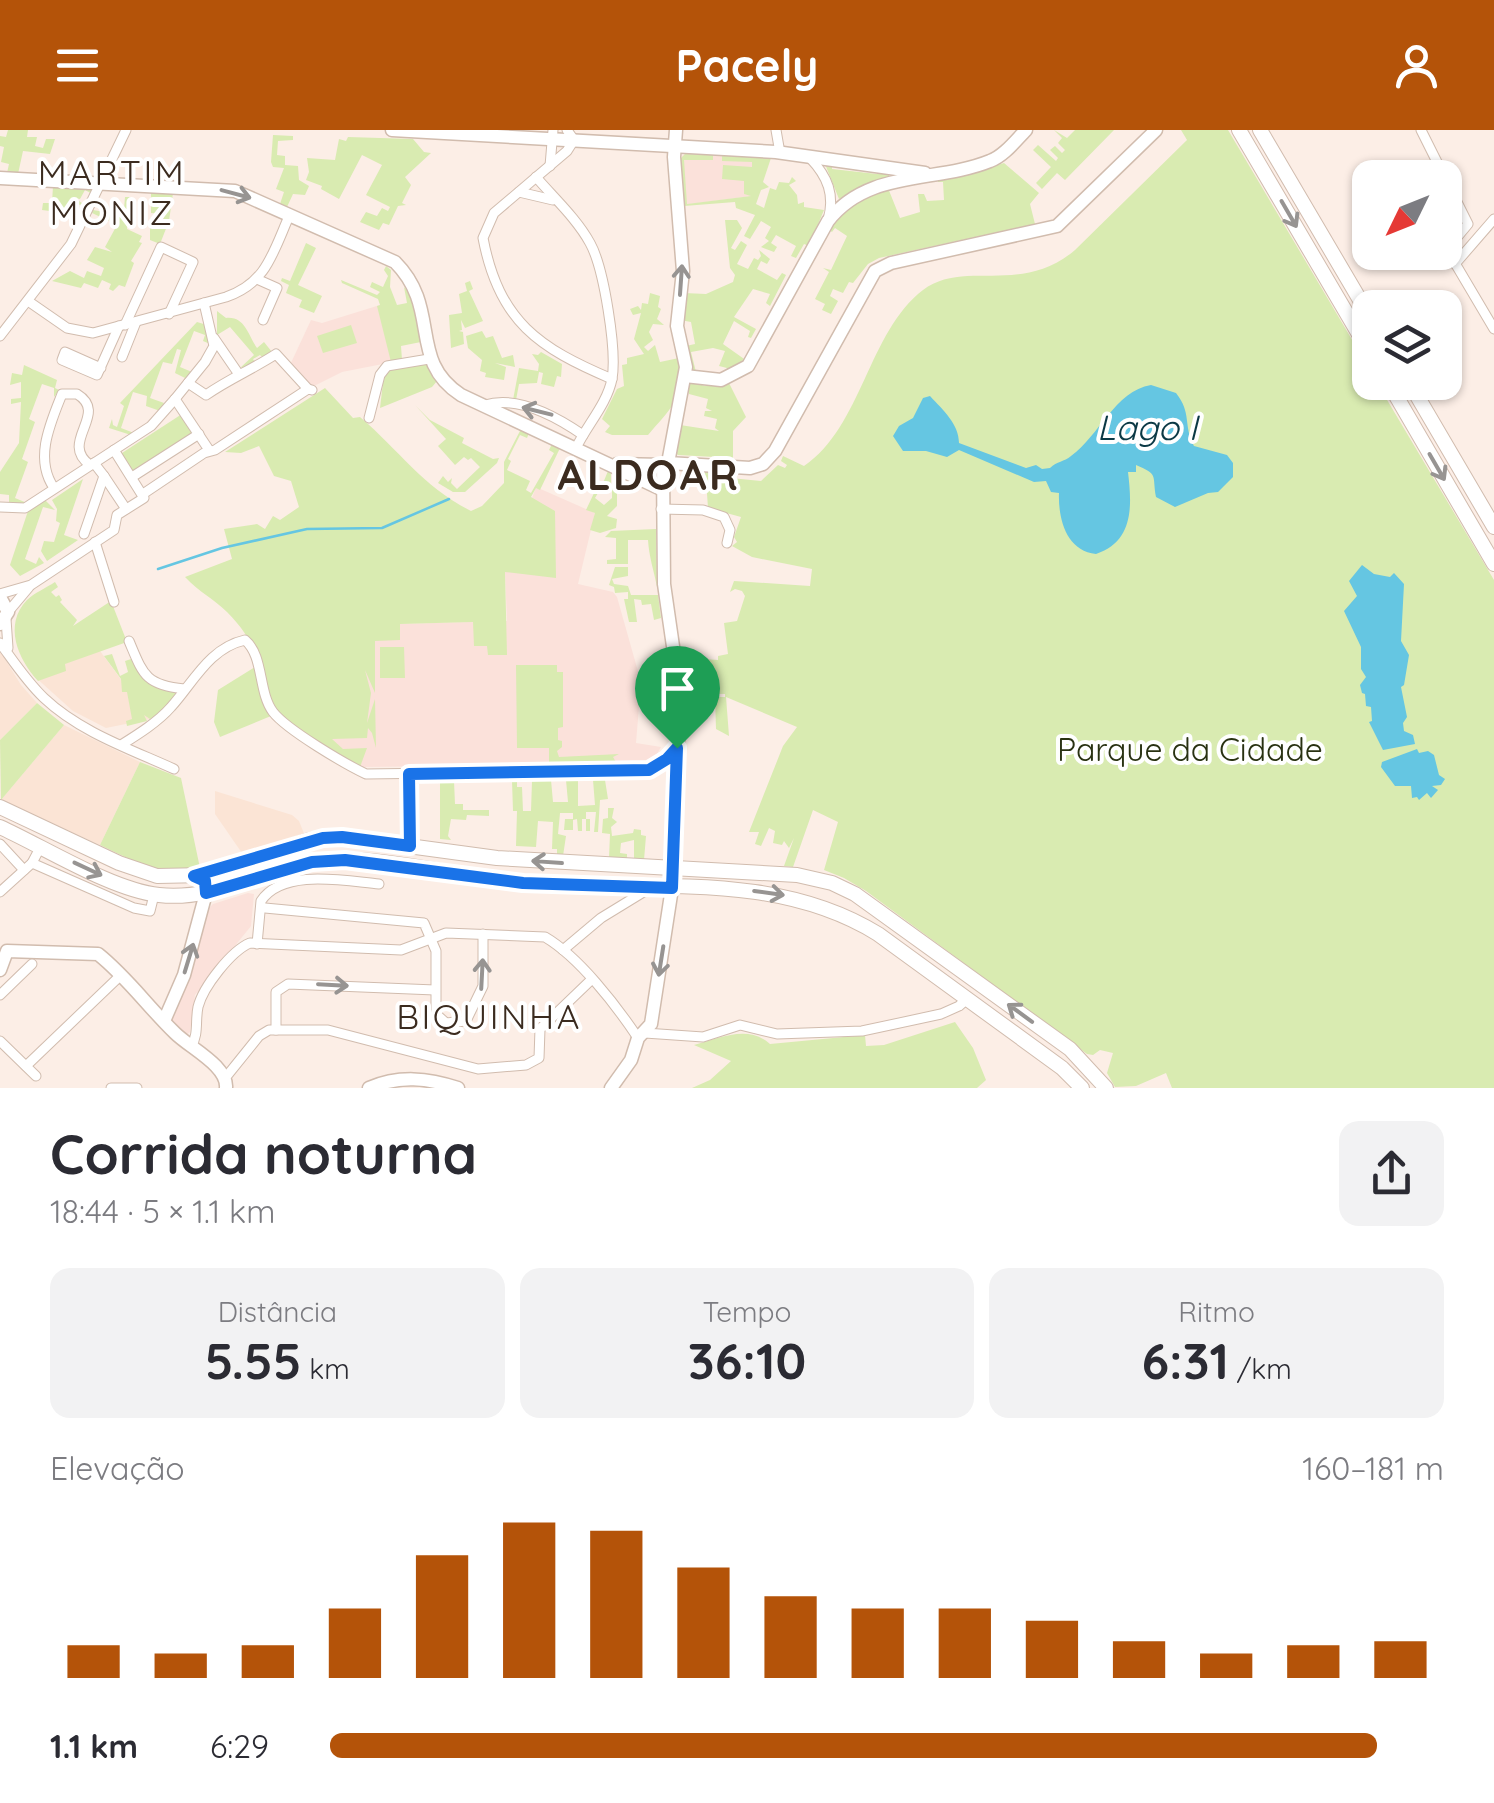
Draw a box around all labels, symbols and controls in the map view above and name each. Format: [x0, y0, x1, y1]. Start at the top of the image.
text: Pacely [675, 37, 819, 93]
icon: menu [50, 38, 105, 93]
icon: person [1389, 38, 1444, 93]
district label: MARTIM MONIZ [38, 150, 186, 234]
north arrow [1352, 160, 1462, 270]
map controls [1352, 160, 1462, 400]
one-way arrow [220, 186, 252, 205]
one-way arrow [1279, 199, 1299, 228]
one-way arrow [672, 264, 691, 296]
button: layers [1352, 290, 1462, 400]
one-way arrow [522, 401, 554, 419]
water label: Lago I [1097, 405, 1200, 449]
district label: ALDOAR [558, 448, 740, 501]
one-way arrow [1427, 452, 1447, 480]
pin [635, 646, 720, 749]
icon: arrive [650, 661, 705, 716]
park label: Parque da Cidade [1057, 729, 1323, 769]
one-way arrow [531, 852, 563, 871]
one-way arrow [72, 860, 102, 879]
one-way arrow [752, 885, 785, 903]
one-way arrow [181, 943, 199, 974]
one-way arrow [652, 945, 670, 977]
one-way arrow [473, 958, 492, 990]
one-way arrow [317, 976, 349, 995]
district label: BIQUINHA [396, 994, 582, 1038]
one-way arrow [1007, 1003, 1034, 1024]
text: Corrida noturna [50, 1119, 477, 1188]
button: share [1339, 1121, 1444, 1226]
text: 18:44 · 5 × 1.1 km [50, 1191, 275, 1231]
text: Distância [218, 1294, 337, 1329]
text: Tempo [703, 1294, 791, 1329]
text: Ritmo [1178, 1294, 1255, 1329]
text: 5.55 [205, 1329, 302, 1392]
text: 36:10 [688, 1329, 806, 1392]
text: 6:31 [1141, 1329, 1229, 1392]
text: km [302, 1351, 350, 1386]
text: /km [1229, 1351, 1292, 1386]
text: Elevação [50, 1448, 185, 1488]
text: 160–181 m [1302, 1448, 1444, 1488]
text: 1.1 km [50, 1726, 138, 1766]
text: 6:29 [210, 1726, 269, 1766]

